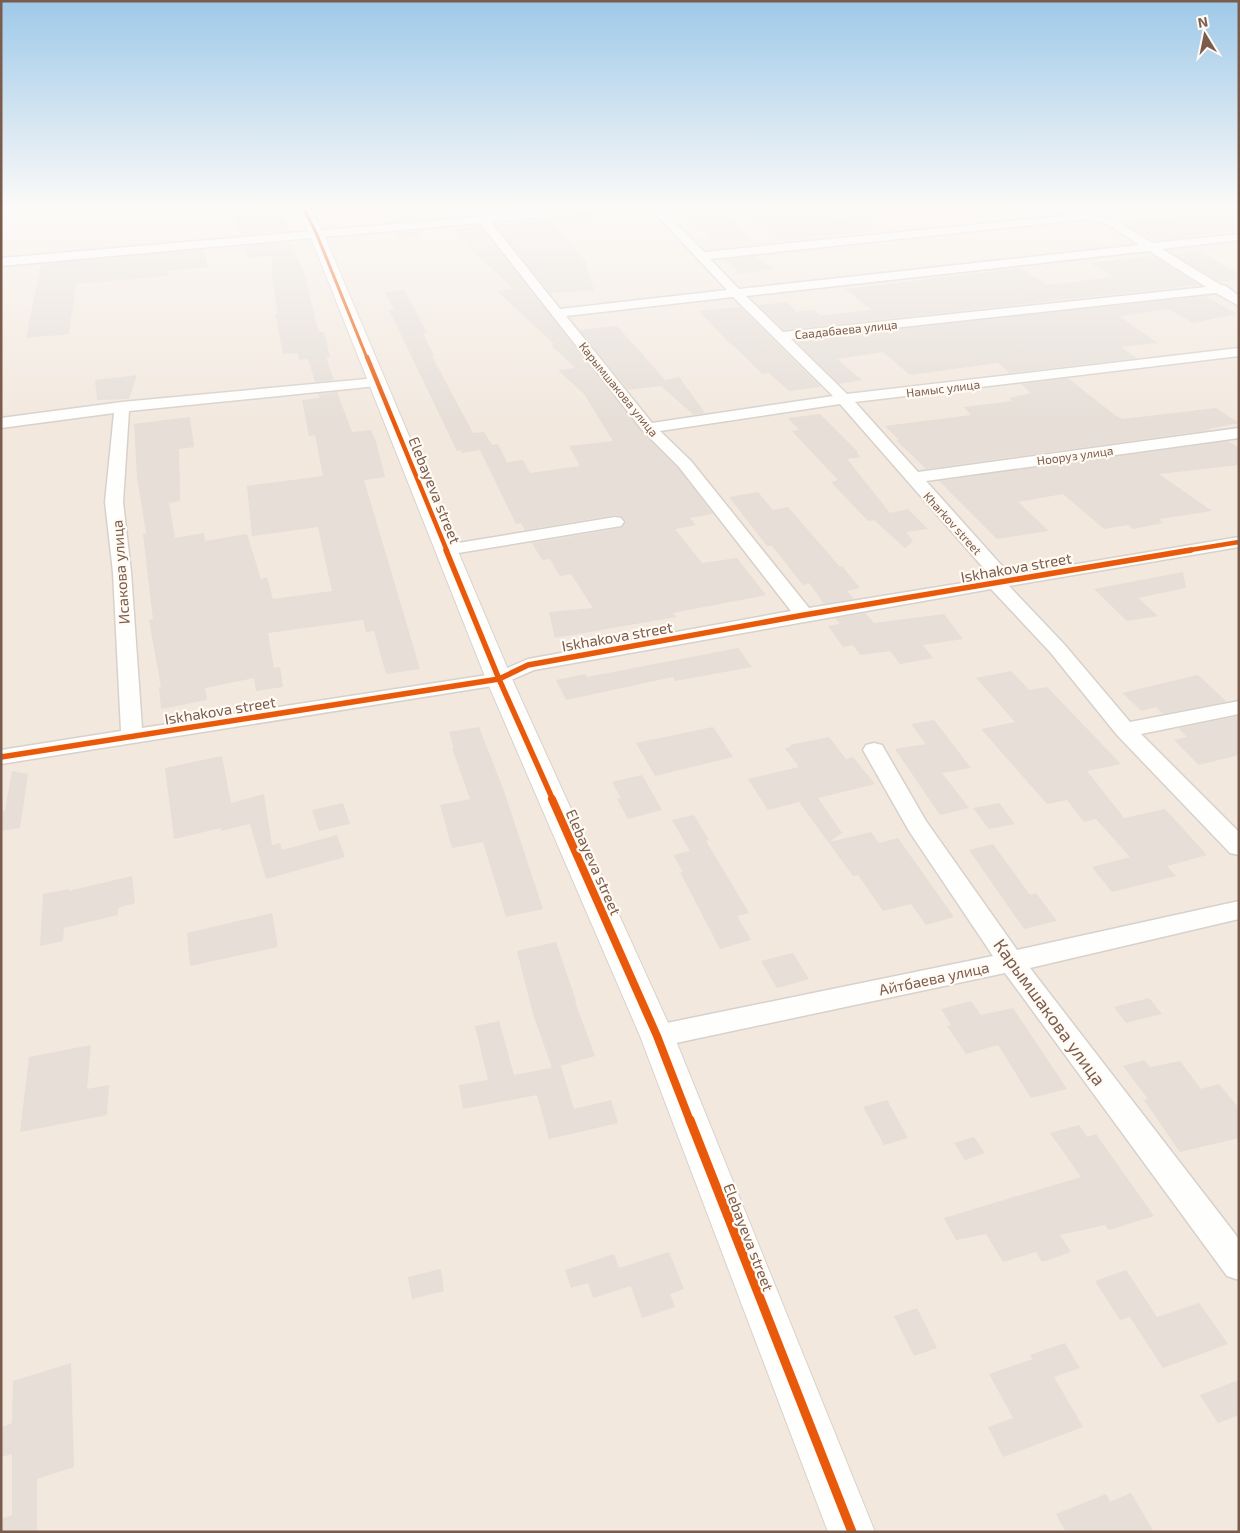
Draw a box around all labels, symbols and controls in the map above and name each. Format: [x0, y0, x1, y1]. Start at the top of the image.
north arrow [1180, 10, 1230, 60]
text: N [1196, 12, 1209, 31]
street label: Саадабаева улица [794, 317, 898, 342]
street label: Карымшакова улица [576, 339, 661, 440]
street label: Намыс улица [905, 377, 981, 400]
street label: Elebayeva street [405, 434, 465, 546]
street label: Нооруз улица [1036, 443, 1114, 468]
street label: Kharkov street [921, 489, 985, 558]
street label: Исакова улица [107, 519, 134, 625]
street label: Iskhakova street [959, 548, 1073, 586]
street label: Iskhakova street [560, 617, 674, 655]
street label: Iskhakova street [163, 692, 277, 728]
street label: Elebayeva street [563, 806, 626, 918]
street label: Карымшакова улица [989, 934, 1111, 1090]
street label: Айтбаева улица [877, 958, 991, 999]
street label: Elebayeva street [720, 1181, 778, 1294]

